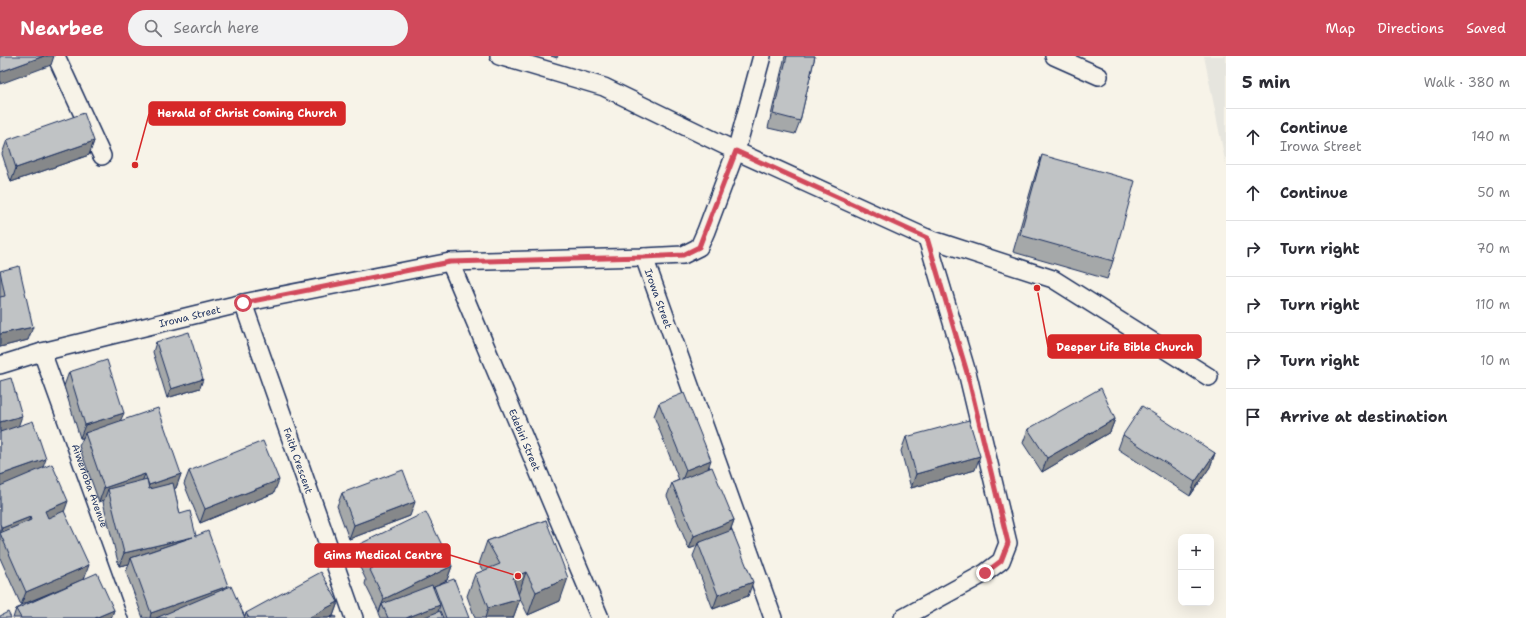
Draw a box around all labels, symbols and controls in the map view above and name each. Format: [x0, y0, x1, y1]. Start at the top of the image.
search box [128, 10, 408, 46]
text: Nearbee [20, 16, 104, 41]
icon: search [142, 17, 164, 39]
text: Search here [174, 18, 259, 38]
text: Map [1326, 19, 1356, 37]
text: Directions [1378, 19, 1444, 37]
text: Saved [1466, 19, 1506, 37]
text: 5 min [1242, 71, 1290, 93]
text: Walk · 380 m [1424, 74, 1510, 91]
callout: Herald of Christ Coming Church [149, 102, 345, 125]
text: Herald of Christ Coming Church [157, 106, 337, 121]
text: Continue [1280, 118, 1348, 138]
icon: ahead [1242, 126, 1264, 148]
text: 140 m [1471, 128, 1510, 145]
text: Irowa Street [1280, 138, 1362, 155]
icon: ahead [1242, 182, 1264, 204]
text: Continue [1280, 183, 1348, 203]
text: 50 m [1477, 184, 1510, 201]
icon: right [1242, 238, 1264, 260]
text: Turn right [1280, 239, 1360, 259]
text: 70 m [1476, 240, 1510, 257]
street label: Irowa Street [642, 267, 676, 330]
route start [234, 294, 252, 312]
icon: right [1242, 294, 1264, 316]
text: Turn right [1280, 295, 1360, 315]
text: 110 m [1475, 296, 1510, 313]
street label: Irowa Street [158, 302, 222, 330]
callout: Deeper Life Bible Church [1048, 335, 1201, 358]
text: Deeper Life Bible Church [1056, 340, 1194, 355]
icon: right [1242, 350, 1264, 372]
text: Turn right [1280, 351, 1360, 371]
text: 10 m [1480, 352, 1510, 369]
icon: arrive [1242, 406, 1264, 428]
street label: Edebiri Street [506, 407, 544, 473]
text: Arrive at destination [1280, 407, 1448, 427]
street label: Faith Crescent [281, 426, 316, 495]
street label: Aiwerioba Avenue [69, 442, 111, 529]
map controls [1178, 534, 1214, 606]
button: + [1178, 534, 1214, 570]
callout: Gims Medical Centre [315, 544, 450, 567]
text: Gims Medical Centre [323, 548, 443, 563]
route end [976, 564, 994, 582]
button: − [1178, 570, 1214, 606]

